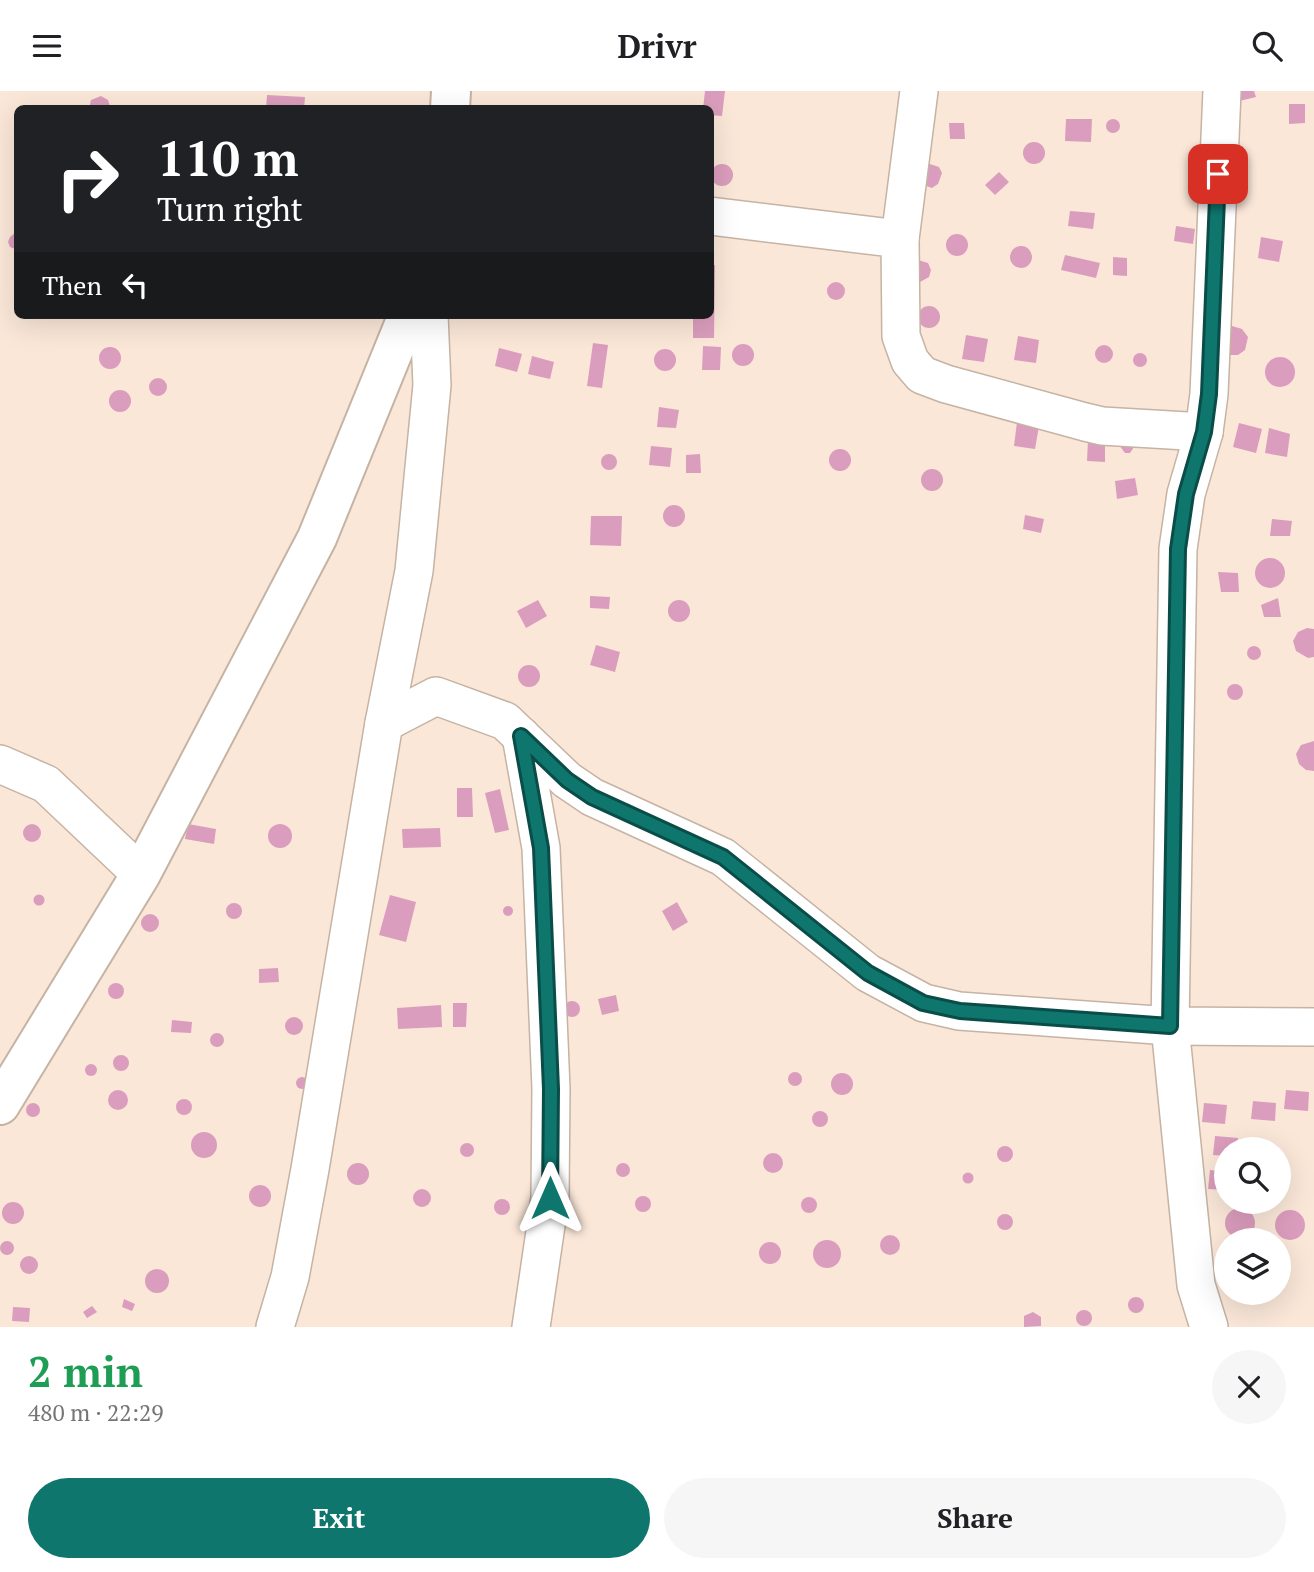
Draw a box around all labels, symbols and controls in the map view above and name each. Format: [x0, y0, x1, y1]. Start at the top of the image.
text: Drivr [617, 25, 697, 67]
icon: menu [28, 27, 66, 65]
icon: search [1248, 27, 1286, 65]
text: 110 m [157, 125, 299, 190]
icon: right [42, 133, 133, 224]
pin [1188, 144, 1248, 204]
icon: arrive [1199, 155, 1237, 193]
text: Turn right [157, 188, 303, 230]
icon: left [116, 266, 154, 304]
text: Then [42, 268, 102, 302]
map controls [1214, 1137, 1291, 1305]
button: search [1214, 1137, 1291, 1214]
position arrow [513, 1161, 587, 1235]
button: layers [1214, 1228, 1291, 1305]
text: 2 min [28, 1343, 143, 1399]
button: close [1212, 1350, 1286, 1424]
text: 480 m · 22:29 [28, 1397, 163, 1428]
button: Exit [28, 1478, 650, 1558]
button: Share [664, 1478, 1286, 1558]

